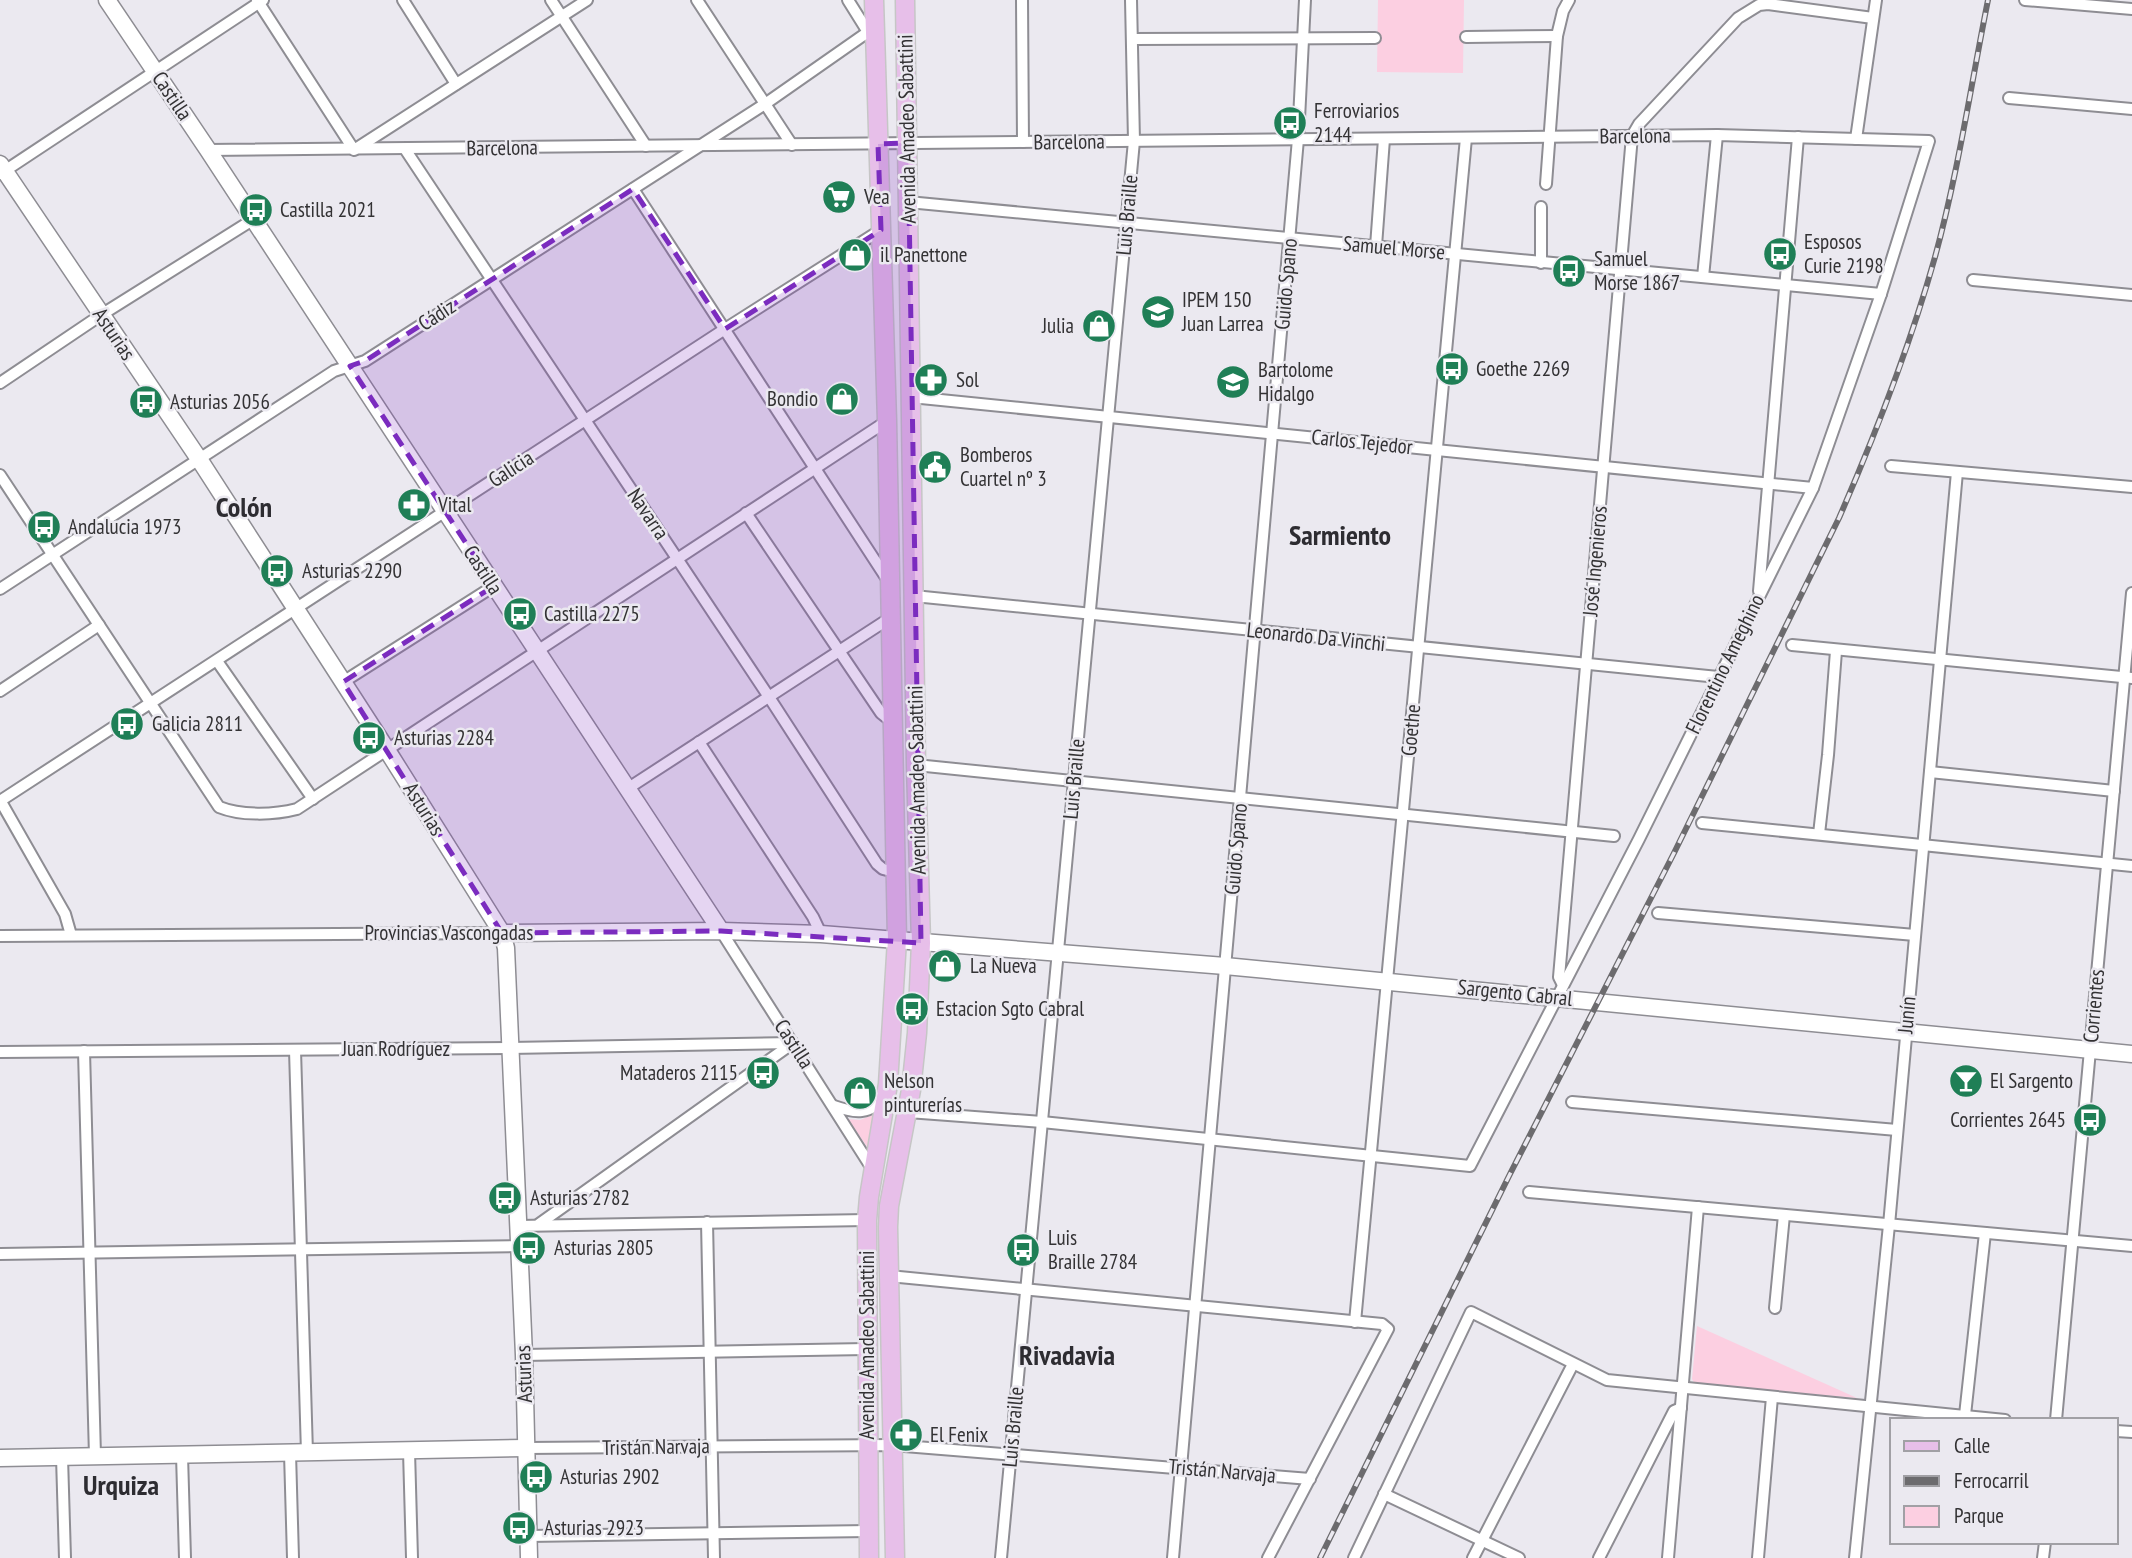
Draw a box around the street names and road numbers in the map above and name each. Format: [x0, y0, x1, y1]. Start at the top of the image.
street label: Avenida Amadeo Sabattini [891, 34, 922, 224]
street label: Castilla [146, 66, 199, 125]
street label: Barcelona [1599, 121, 1671, 150]
street label: Barcelona [1033, 127, 1105, 156]
street label: Barcelona [466, 133, 538, 162]
street label: Luis Braille [1110, 174, 1143, 256]
street label: Samuel Morse [1342, 230, 1446, 265]
street label: Guido Spano [1268, 237, 1303, 331]
street label: Cádiz [413, 293, 461, 337]
street label: Asturias [87, 302, 142, 365]
street label: Carlos Tejedor [1310, 423, 1414, 460]
street label: Galicia [483, 444, 538, 493]
street label: Navarra [622, 483, 675, 545]
street label: José Ingenieros [1576, 505, 1613, 618]
street label: Castilla [458, 540, 509, 599]
street label: Florentino Ameghino [1679, 590, 1770, 738]
street label: Leonardo Da Vinchi [1245, 616, 1387, 657]
street label: Avenida Amadeo Sabattini [901, 685, 932, 875]
street label: Goethe [1395, 703, 1426, 757]
street label: Luis Braille [1057, 738, 1090, 820]
street label: Asturias [398, 777, 451, 840]
street label: Guido Spano [1218, 802, 1253, 896]
street label: Provincias Vascongadas [365, 919, 533, 946]
street label: Corrientes [2077, 968, 2110, 1044]
street label: Sargento Cabral [1456, 973, 1574, 1012]
street label: Junín [1891, 995, 1922, 1036]
street label: Castilla [769, 1014, 820, 1073]
street label: Juan Rodríguez [341, 1035, 450, 1062]
street label: Avenida Amadeo Sabattini [853, 1250, 880, 1440]
street label: Asturias [509, 1345, 538, 1403]
street label: Luis Braille [996, 1386, 1029, 1468]
street label: Tristán Narvaja [602, 1432, 710, 1461]
street label: Tristán Narvaja [1167, 1452, 1277, 1489]

